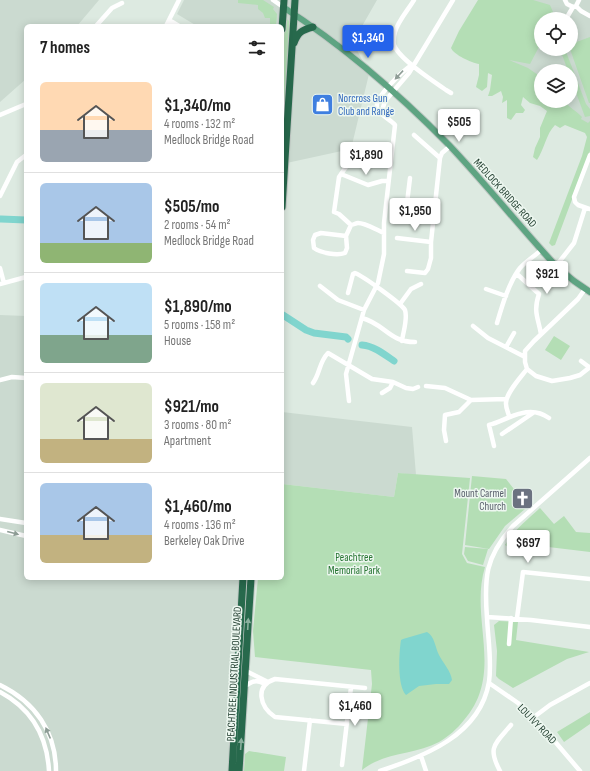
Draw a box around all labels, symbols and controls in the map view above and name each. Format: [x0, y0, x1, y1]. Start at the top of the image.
map controls [534, 12, 578, 108]
button: locate [534, 12, 578, 56]
pin: $1,340 [335, 25, 401, 59]
text: $1,340 [351, 30, 385, 46]
icon: filters [246, 37, 268, 59]
text: 7 homes [40, 38, 90, 58]
button: layers [534, 64, 578, 108]
one-way arrow [395, 70, 404, 80]
shop icon: Norcross Gun Club and Range [309, 91, 335, 117]
place label: Norcross Gun Club and Range [338, 92, 394, 118]
text: $1,340/mo [164, 96, 231, 116]
icon: home [72, 98, 120, 146]
pin: $505 [435, 109, 483, 143]
text: $505 [447, 114, 471, 130]
text: 4 rooms · 132 m² [164, 116, 235, 132]
text: Medlock Bridge Road [164, 132, 254, 148]
pin: $1,890 [333, 142, 399, 176]
text: $1,890 [349, 147, 383, 163]
street label: MEDLOCK BRIDGE ROAD [471, 156, 539, 230]
text: $505/mo [164, 197, 220, 217]
pin: $1,950 [382, 198, 448, 232]
icon: home [72, 199, 120, 247]
text: $1,950 [398, 203, 432, 219]
text: 2 rooms · 54 m² [164, 217, 231, 233]
text: Medlock Bridge Road [164, 233, 254, 249]
pin: $921 [523, 261, 571, 295]
text: $921 [535, 266, 559, 282]
text: $1,890/mo [164, 297, 232, 317]
icon: home [72, 299, 120, 347]
text: 5 rooms · 158 m² [164, 317, 235, 333]
text: House [164, 333, 191, 349]
text: $921/mo [164, 397, 219, 417]
icon: home [72, 399, 120, 447]
text: 3 rooms · 80 m² [164, 417, 232, 433]
text: Apartment [164, 433, 211, 449]
church icon: Mount Carmel Church [509, 486, 535, 512]
place label: Mount Carmel Church [454, 487, 506, 513]
text: $1,460/mo [164, 497, 232, 517]
icon: home [72, 499, 120, 547]
text: 4 rooms · 136 m² [164, 517, 236, 533]
one-way arrow [7, 530, 19, 536]
pin: $697 [504, 530, 552, 564]
text: Berkeley Oak Drive [164, 533, 244, 549]
text: $697 [516, 535, 540, 551]
park label: Peachtree Memorial Park [328, 551, 381, 577]
street label: PEACHTREE INDUSTRIAL BOULEVARD [224, 606, 244, 742]
one-way arrow [245, 618, 252, 630]
pin: $1,460 [322, 693, 388, 727]
text: $1,460 [338, 698, 372, 714]
street label: LOU IVY ROAD [515, 701, 559, 747]
one-way arrow [45, 727, 51, 739]
one-way arrow [238, 737, 244, 750]

